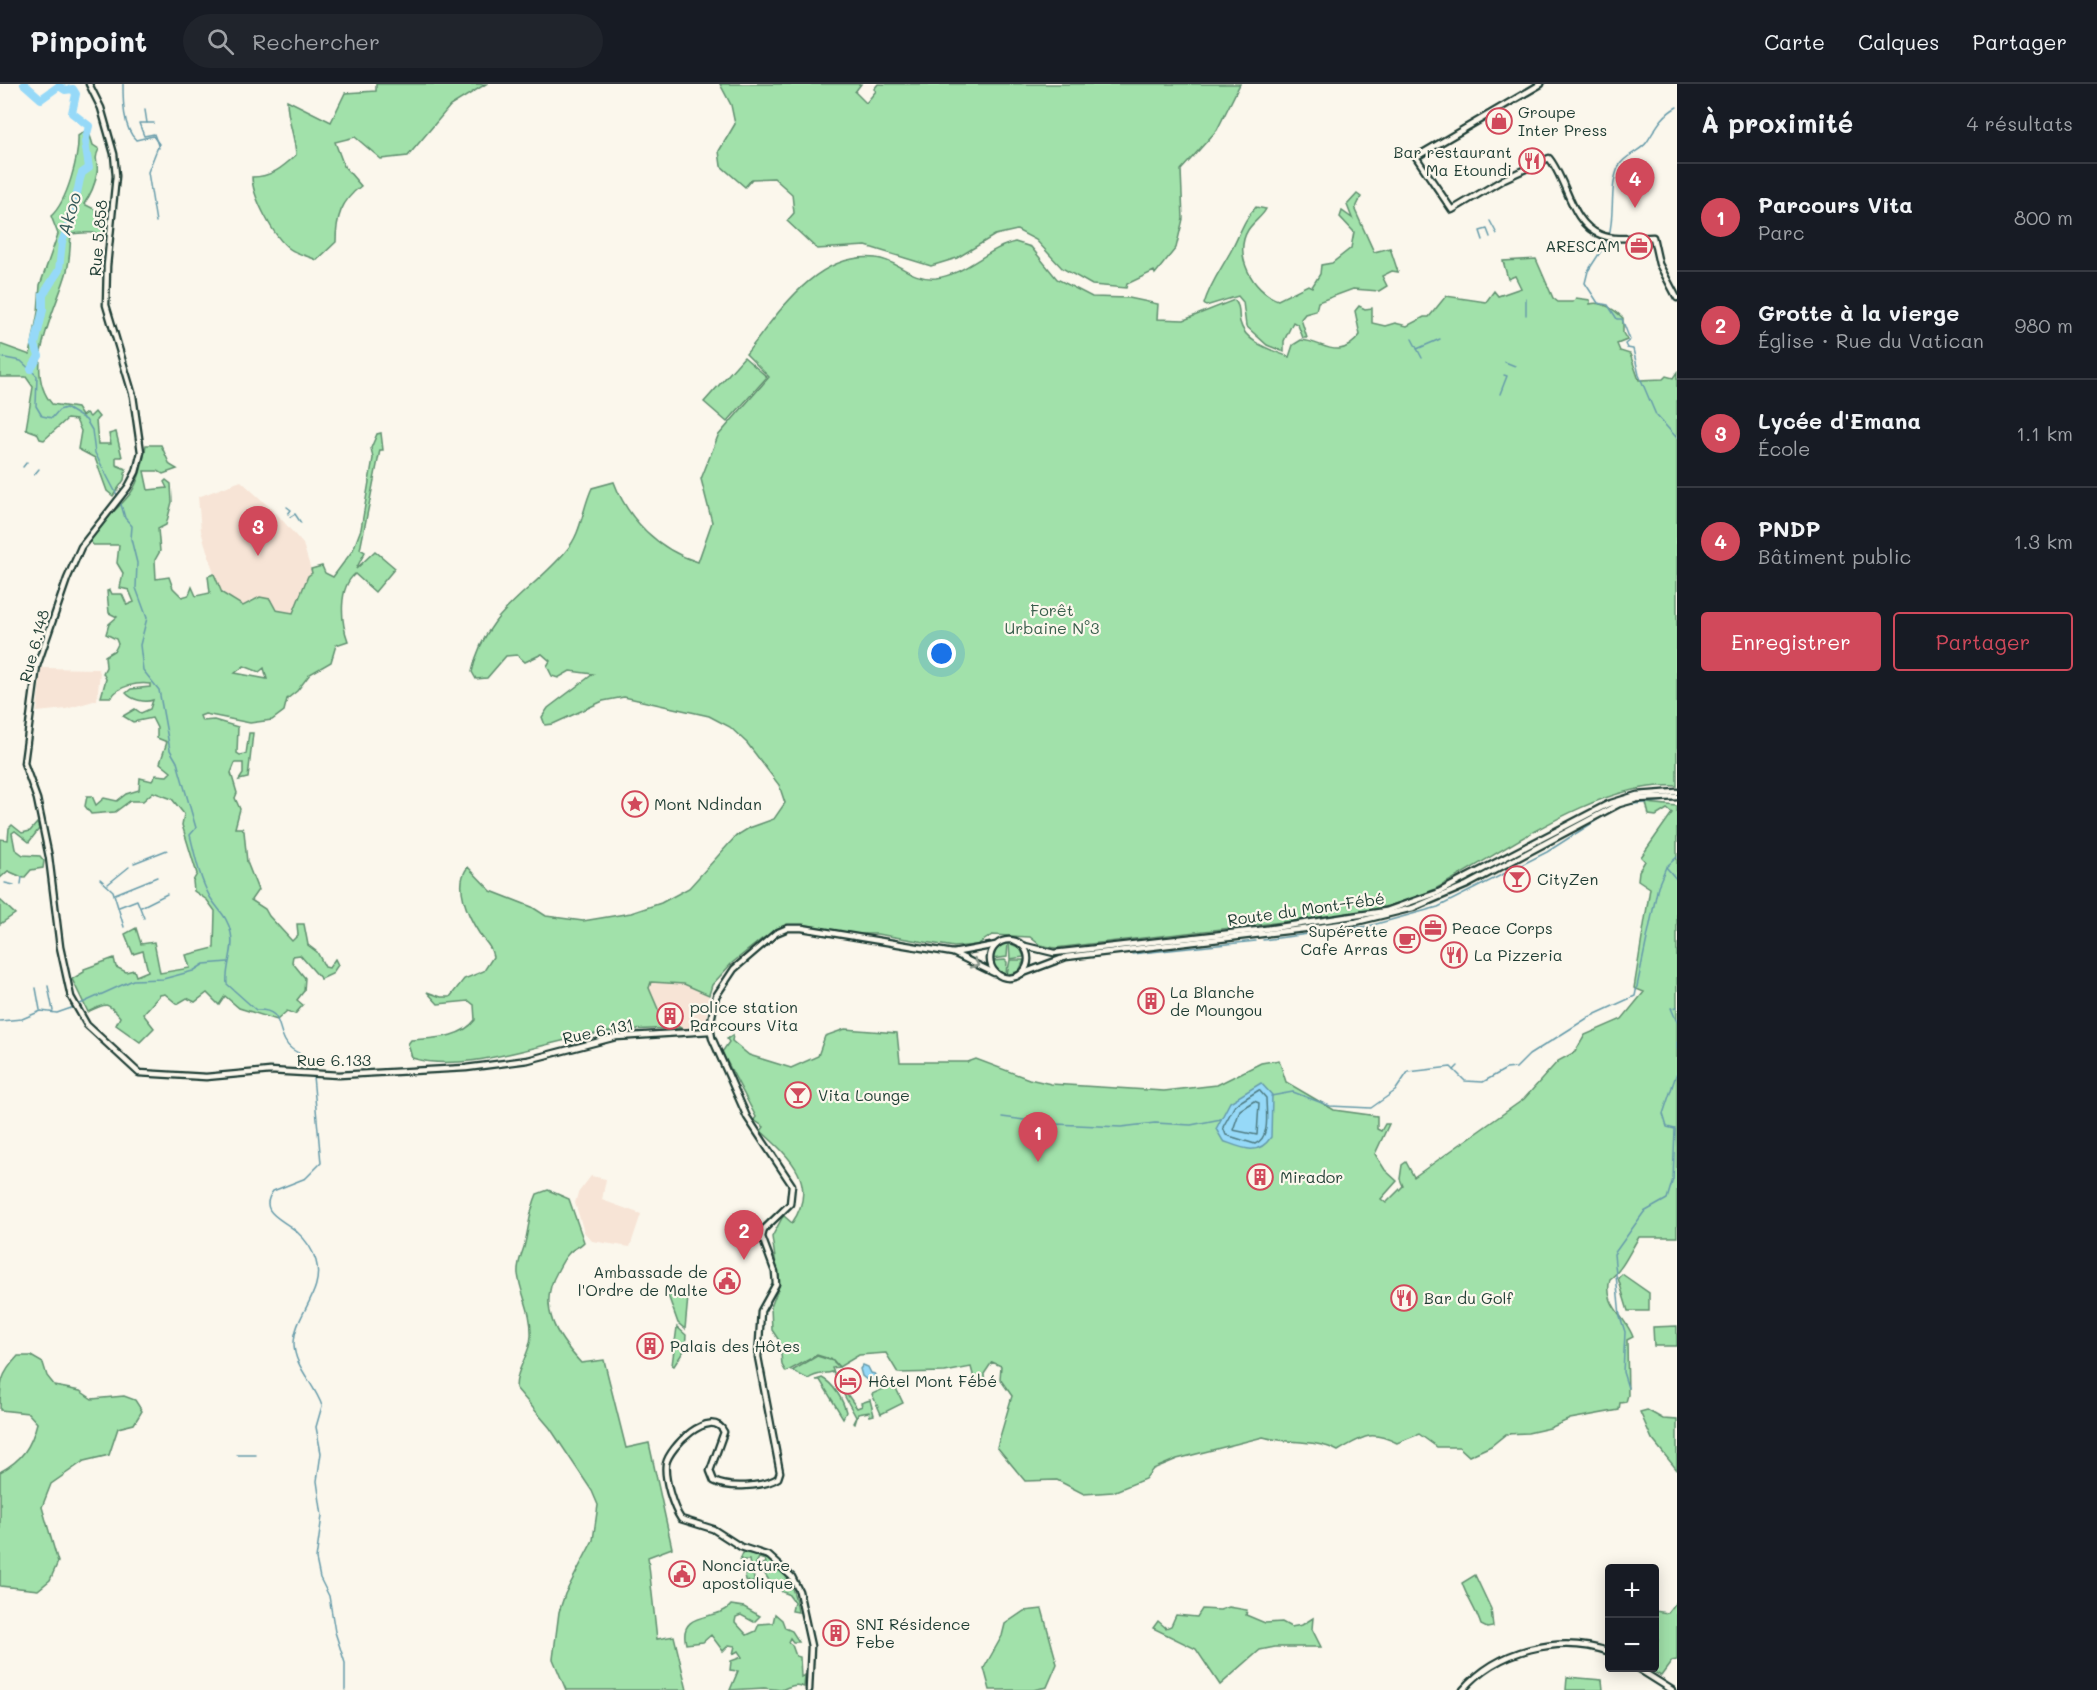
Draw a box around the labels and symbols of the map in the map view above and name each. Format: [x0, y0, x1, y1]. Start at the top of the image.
place label: Groupe Inter Press [1518, 101, 1607, 140]
shop icon: Groupe Inter Press [1484, 106, 1514, 136]
place label: Bar restaurant Ma Etoundi [1394, 141, 1512, 180]
restaurant icon: Bar restaurant Ma Etoundi [1517, 146, 1547, 176]
pin: 4 [1616, 158, 1654, 208]
water label: Akoo [52, 189, 87, 238]
street label: Rue 5.858 [84, 198, 111, 277]
office icon: ARESCAM [1624, 231, 1654, 261]
place label: ARESCAM [1545, 235, 1620, 256]
pin: 3 [238, 506, 278, 556]
park label: Forêt Urbaine N°3 [1005, 599, 1100, 638]
street label: Rue 6.148 [14, 607, 53, 685]
your location [927, 639, 956, 668]
place icon: Mont Ndindan [620, 789, 650, 819]
place label: Mont Ndindan [654, 793, 762, 814]
bar icon: CityZen [1502, 864, 1532, 894]
place label: CityZen [1537, 868, 1598, 889]
street label: Route du Mont-Fébé [1226, 887, 1386, 930]
office icon: Peace Corps [1418, 913, 1448, 943]
place label: Peace Corps [1452, 917, 1553, 938]
place label: Supérette Cafe Arras [1300, 920, 1388, 959]
cafe icon: Supérette Cafe Arras [1392, 925, 1422, 955]
restaurant icon: La Pizzeria [1439, 940, 1469, 970]
place label: La Pizzeria [1474, 944, 1563, 965]
one-way arrow [969, 956, 980, 968]
place label: La Blanche de Moungou [1170, 981, 1263, 1020]
building icon: La Blanche de Moungou [1136, 986, 1166, 1016]
place label: police station Parcours Vita [690, 996, 799, 1035]
building icon: police station Parcours Vita [655, 1001, 685, 1031]
street label: Rue 6.131 [560, 1013, 635, 1048]
street label: Rue 6.133 [297, 1049, 371, 1070]
bar icon: Vita Lounge [783, 1080, 813, 1110]
place label: Vita Lounge [818, 1084, 910, 1105]
pin: 1 [1018, 1112, 1058, 1162]
building icon: Mirador [1245, 1162, 1275, 1192]
place label: Mirador [1280, 1166, 1343, 1187]
pin: 2 [724, 1210, 764, 1260]
place label: Ambassade de l'Ordre de Malte [578, 1261, 708, 1300]
public building icon: Ambassade de l'Ordre de Malte [712, 1266, 742, 1296]
restaurant icon: Bar du Golf [1389, 1283, 1419, 1313]
place label: Bar du Golf [1424, 1287, 1513, 1308]
building icon: Palais des Hôtes [635, 1331, 665, 1361]
place label: Palais des Hôtes [670, 1335, 800, 1356]
hotel icon: Hôtel Mont Fébé [833, 1366, 863, 1396]
place label: Hôtel Mont Fébé [868, 1370, 997, 1391]
place label: Nonciature apostolique [702, 1554, 793, 1593]
public building icon: Nonciature apostolique [667, 1559, 697, 1589]
place label: SNI Résidence Febe [856, 1613, 970, 1652]
building icon: SNI Résidence Febe [821, 1618, 851, 1648]

